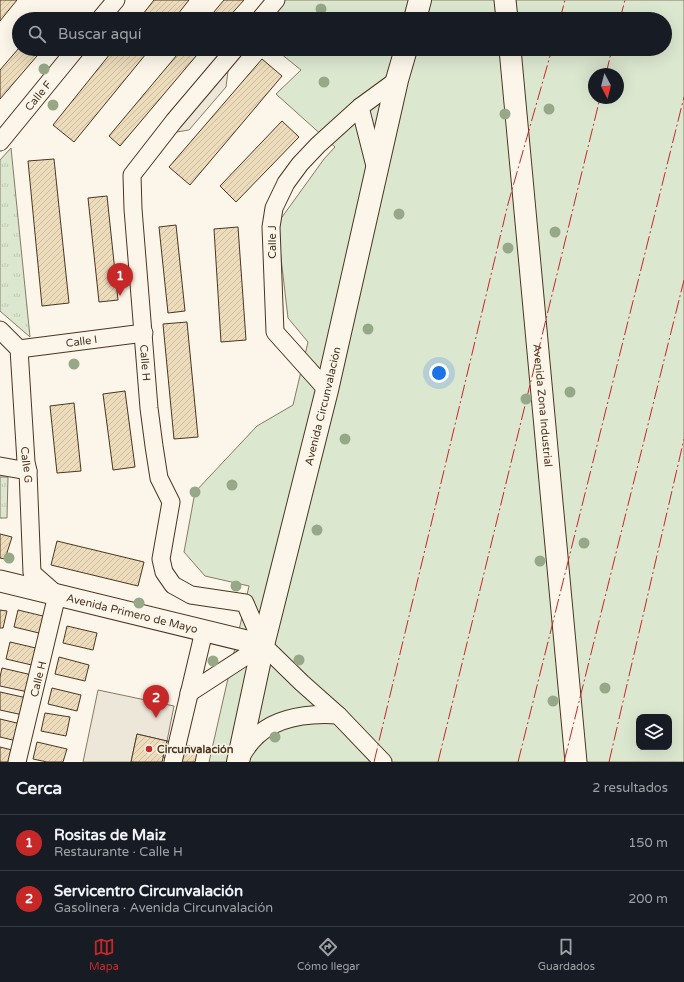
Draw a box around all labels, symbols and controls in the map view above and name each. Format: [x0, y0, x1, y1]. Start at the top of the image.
search box [12, 12, 672, 56]
icon: search [26, 23, 48, 45]
text: Buscar aquí [58, 25, 141, 43]
north arrow [588, 68, 624, 104]
street label: Calle F [22, 78, 55, 114]
street label: Calle J [266, 225, 279, 259]
pin: 1 [107, 263, 133, 296]
street label: Calle I [65, 333, 98, 350]
street label: Avenida Zona Industrial [530, 343, 555, 468]
street label: Calle H [137, 344, 153, 382]
street label: Avenida Circunvalación [302, 345, 344, 467]
your location [429, 363, 449, 383]
street label: Calle G [18, 446, 34, 483]
street label: Avenida Primero de Mayo [65, 591, 199, 636]
street label: Calle H [28, 660, 49, 698]
pin: 2 [143, 685, 169, 718]
map controls [636, 714, 672, 750]
button: layers [636, 714, 672, 750]
place label: Circunvalación [157, 743, 234, 756]
marker: Circunvalación [144, 744, 154, 754]
text: Cerca [16, 778, 62, 799]
text: 2 resultados [592, 780, 668, 796]
text: Rositas de Maiz [54, 826, 166, 844]
text: 1 [25, 835, 33, 851]
text: 150 m [628, 835, 668, 851]
text: Restaurante · Calle H [54, 844, 183, 860]
text: Servicentro Circunvalación [54, 882, 243, 900]
text: 2 [25, 891, 33, 907]
text: 200 m [628, 891, 668, 907]
text: Gasolinera · Avenida Circunvalación [54, 900, 273, 916]
tab: Mapa [89, 936, 119, 973]
tab: Cómo llegar [297, 936, 360, 973]
tab: Guardados [538, 936, 595, 973]

